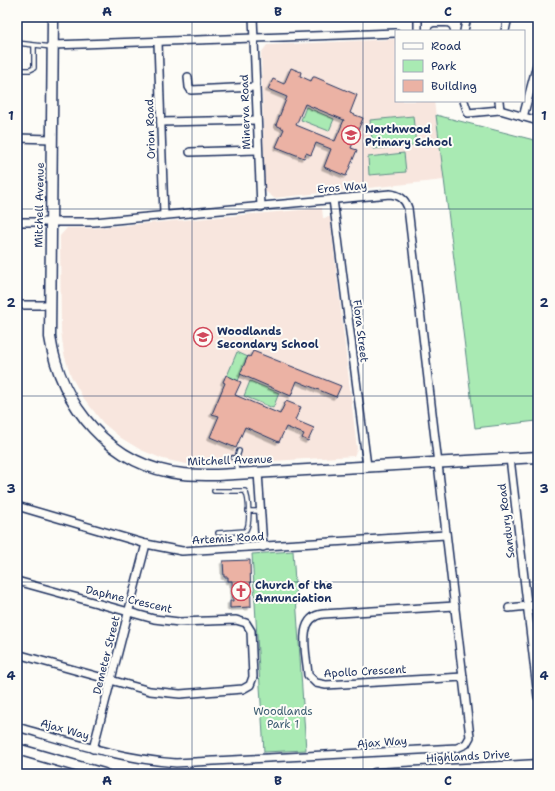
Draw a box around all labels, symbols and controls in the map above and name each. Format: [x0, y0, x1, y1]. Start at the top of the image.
text: A [102, 3, 112, 20]
text: B [274, 3, 282, 20]
text: C [444, 3, 452, 20]
legend [395, 30, 525, 102]
text: Road [431, 38, 462, 54]
text: Park [431, 58, 457, 74]
street label: Minerva Road [237, 74, 254, 150]
text: Building [431, 78, 477, 94]
street label: Orion Road [142, 99, 159, 159]
text: 1 [8, 107, 14, 124]
text: 1 [541, 107, 547, 124]
place label: Northwood Primary School [365, 122, 452, 150]
school or university icon: Northwood Primary School [340, 124, 362, 146]
street label: Mitchell Avenue [31, 162, 48, 248]
street label: Eros Way [317, 178, 368, 197]
text: 2 [6, 294, 16, 311]
text: 2 [539, 294, 549, 311]
street label: Flora Street [349, 299, 372, 363]
place label: Woodlands Secondary School [217, 324, 319, 352]
school or university icon: Woodlands Secondary School [192, 326, 214, 348]
street label: Mitchell Avenue [187, 452, 273, 469]
text: 3 [6, 480, 16, 497]
text: 3 [539, 480, 549, 497]
street label: Sandury Road [494, 483, 519, 559]
street label: Artemis Road [191, 529, 265, 548]
place label: Church of the Annunciation [255, 578, 333, 606]
church icon: Church of the Annunciation [230, 580, 252, 602]
street label: Daphne Crescent [84, 582, 174, 617]
street label: Demeter Street [89, 614, 124, 696]
street label: Apollo Crescent [323, 662, 407, 681]
text: 4 [6, 667, 16, 684]
text: 4 [539, 667, 549, 684]
park label: Woodlands Park 1 [253, 704, 313, 732]
street label: Ajax Way [39, 715, 91, 744]
street label: Ajax Way [356, 733, 408, 752]
street label: Highlands Drive [426, 747, 511, 766]
text: A [102, 772, 112, 789]
text: B [274, 772, 282, 789]
text: C [444, 772, 452, 789]

